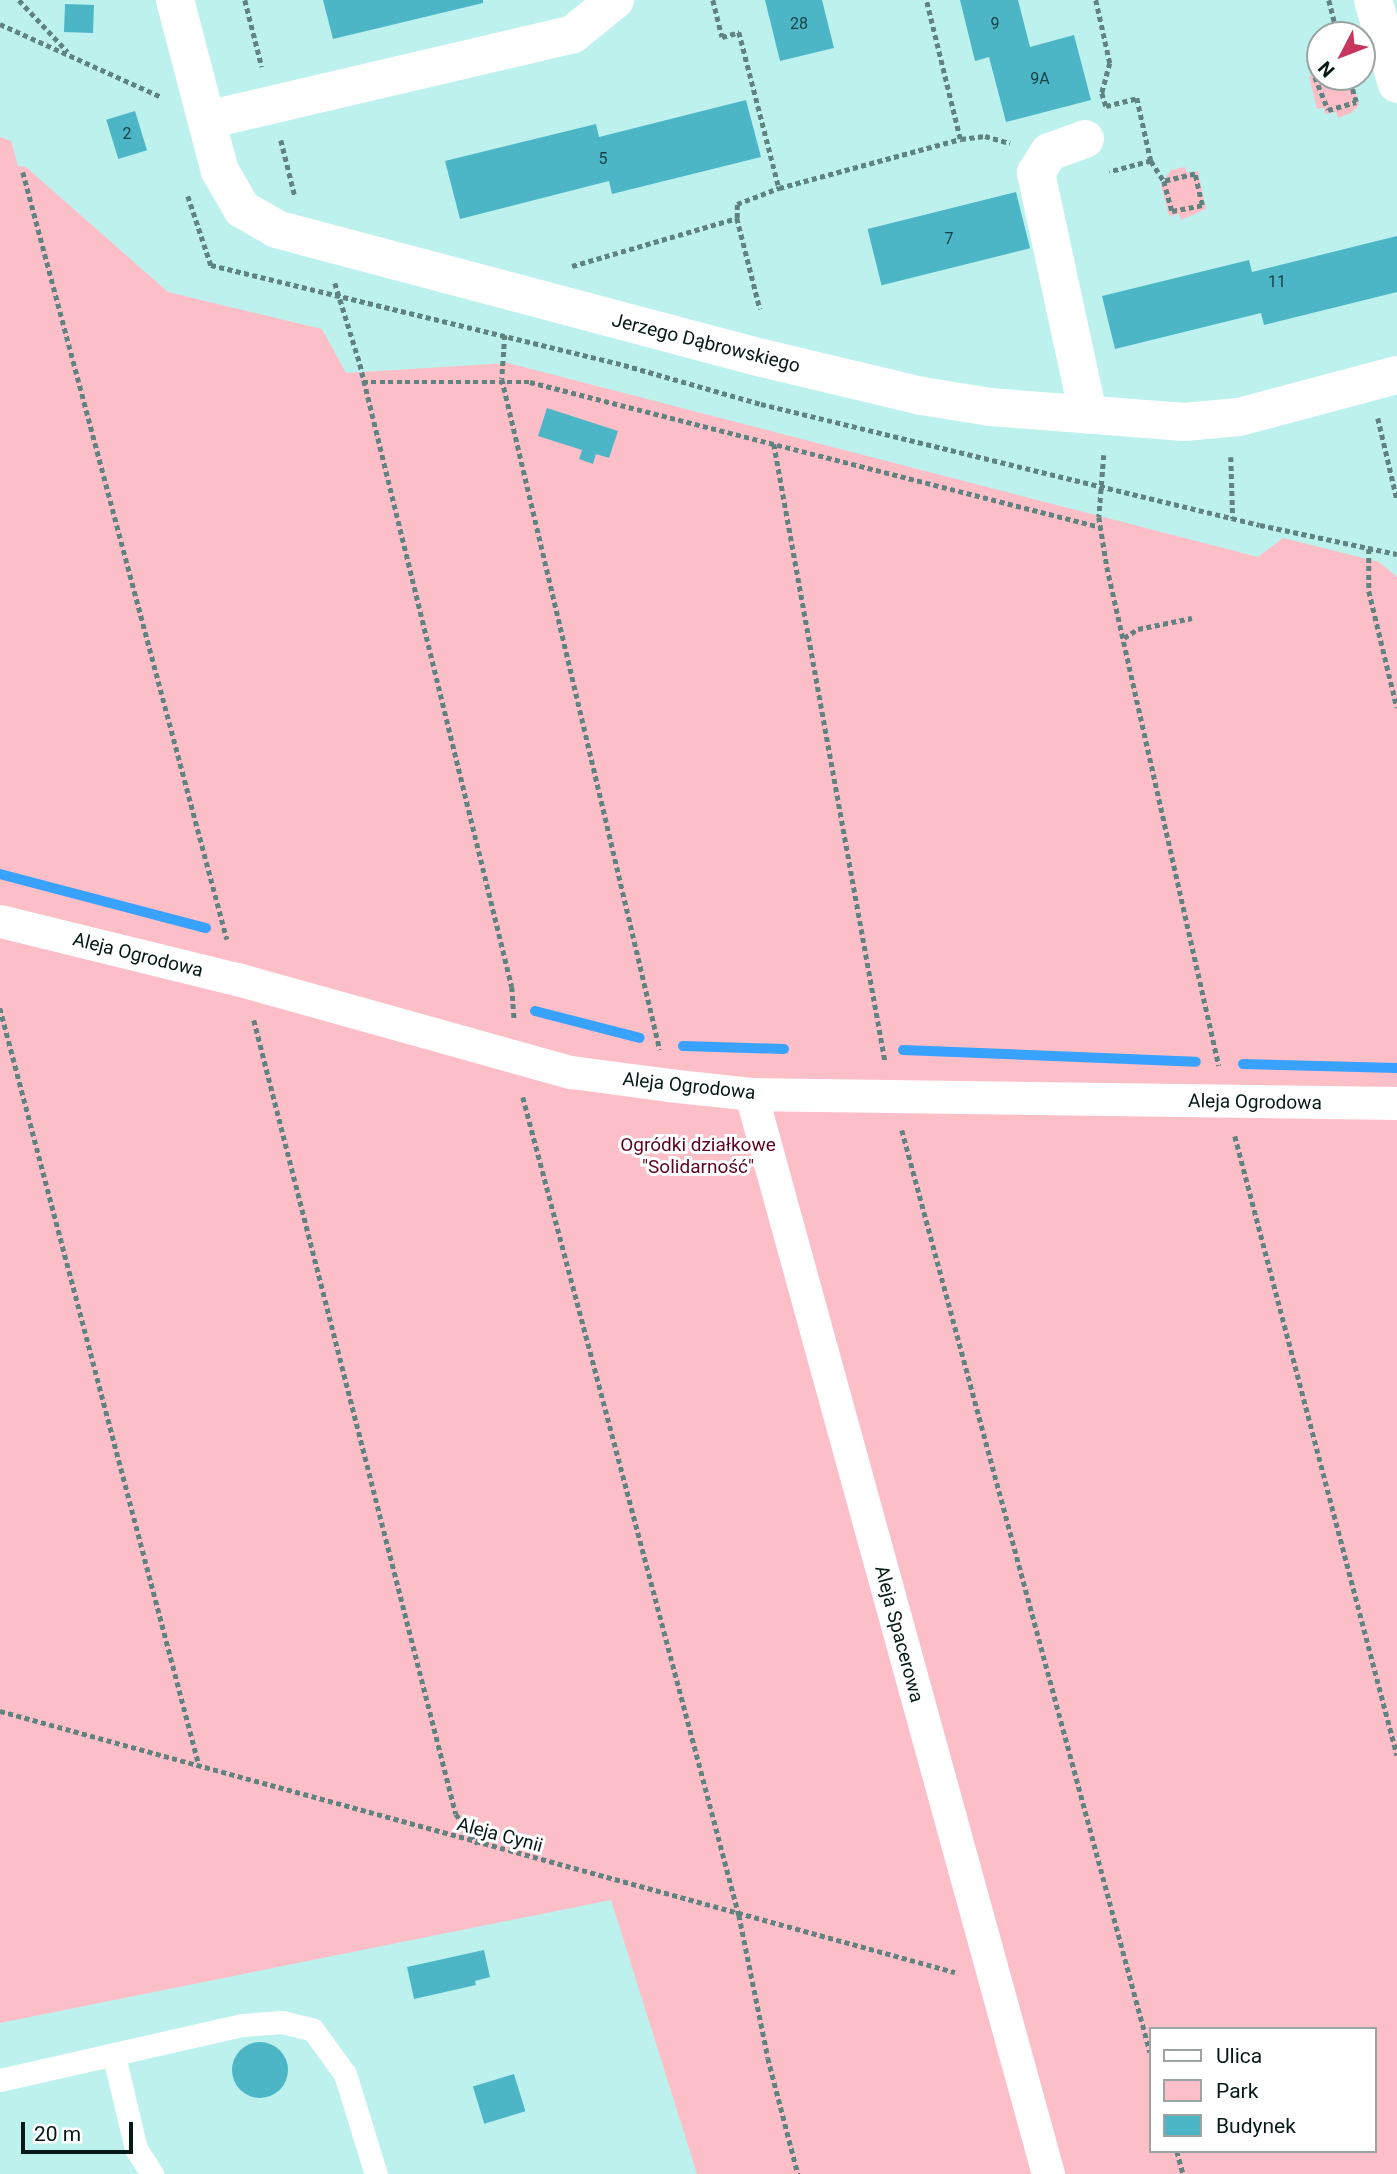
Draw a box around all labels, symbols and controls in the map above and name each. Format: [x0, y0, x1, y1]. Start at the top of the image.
house number: 28 [790, 14, 808, 34]
house number: 9 [991, 14, 999, 34]
north arrow [1306, 21, 1376, 91]
text: N [1313, 56, 1340, 82]
house number: 9A [1030, 69, 1050, 89]
house number: 2 [123, 124, 131, 144]
house number: 5 [599, 149, 607, 169]
house number: 7 [945, 229, 953, 249]
house number: 11 [1268, 272, 1286, 292]
street label: Jerzego Dąbrowskiego [610, 309, 802, 377]
street label: Aleja Ogrodowa [70, 928, 206, 982]
street label: Aleja Ogrodowa [621, 1068, 757, 1104]
street label: Aleja Ogrodowa [1188, 1089, 1322, 1115]
park label: Ogródki działkowe "Solidarność" [620, 1134, 776, 1178]
street label: Aleja Spacerowa [870, 1563, 928, 1705]
street label: Aleja Cynii [455, 1813, 545, 1857]
legend [1148, 2027, 1376, 2153]
text: Ulica [1216, 2044, 1262, 2068]
text: Park [1216, 2079, 1258, 2103]
scale bar [24, 2108, 136, 2152]
text: Budynek [1216, 2114, 1296, 2138]
text: 20 m [34, 2122, 81, 2146]

